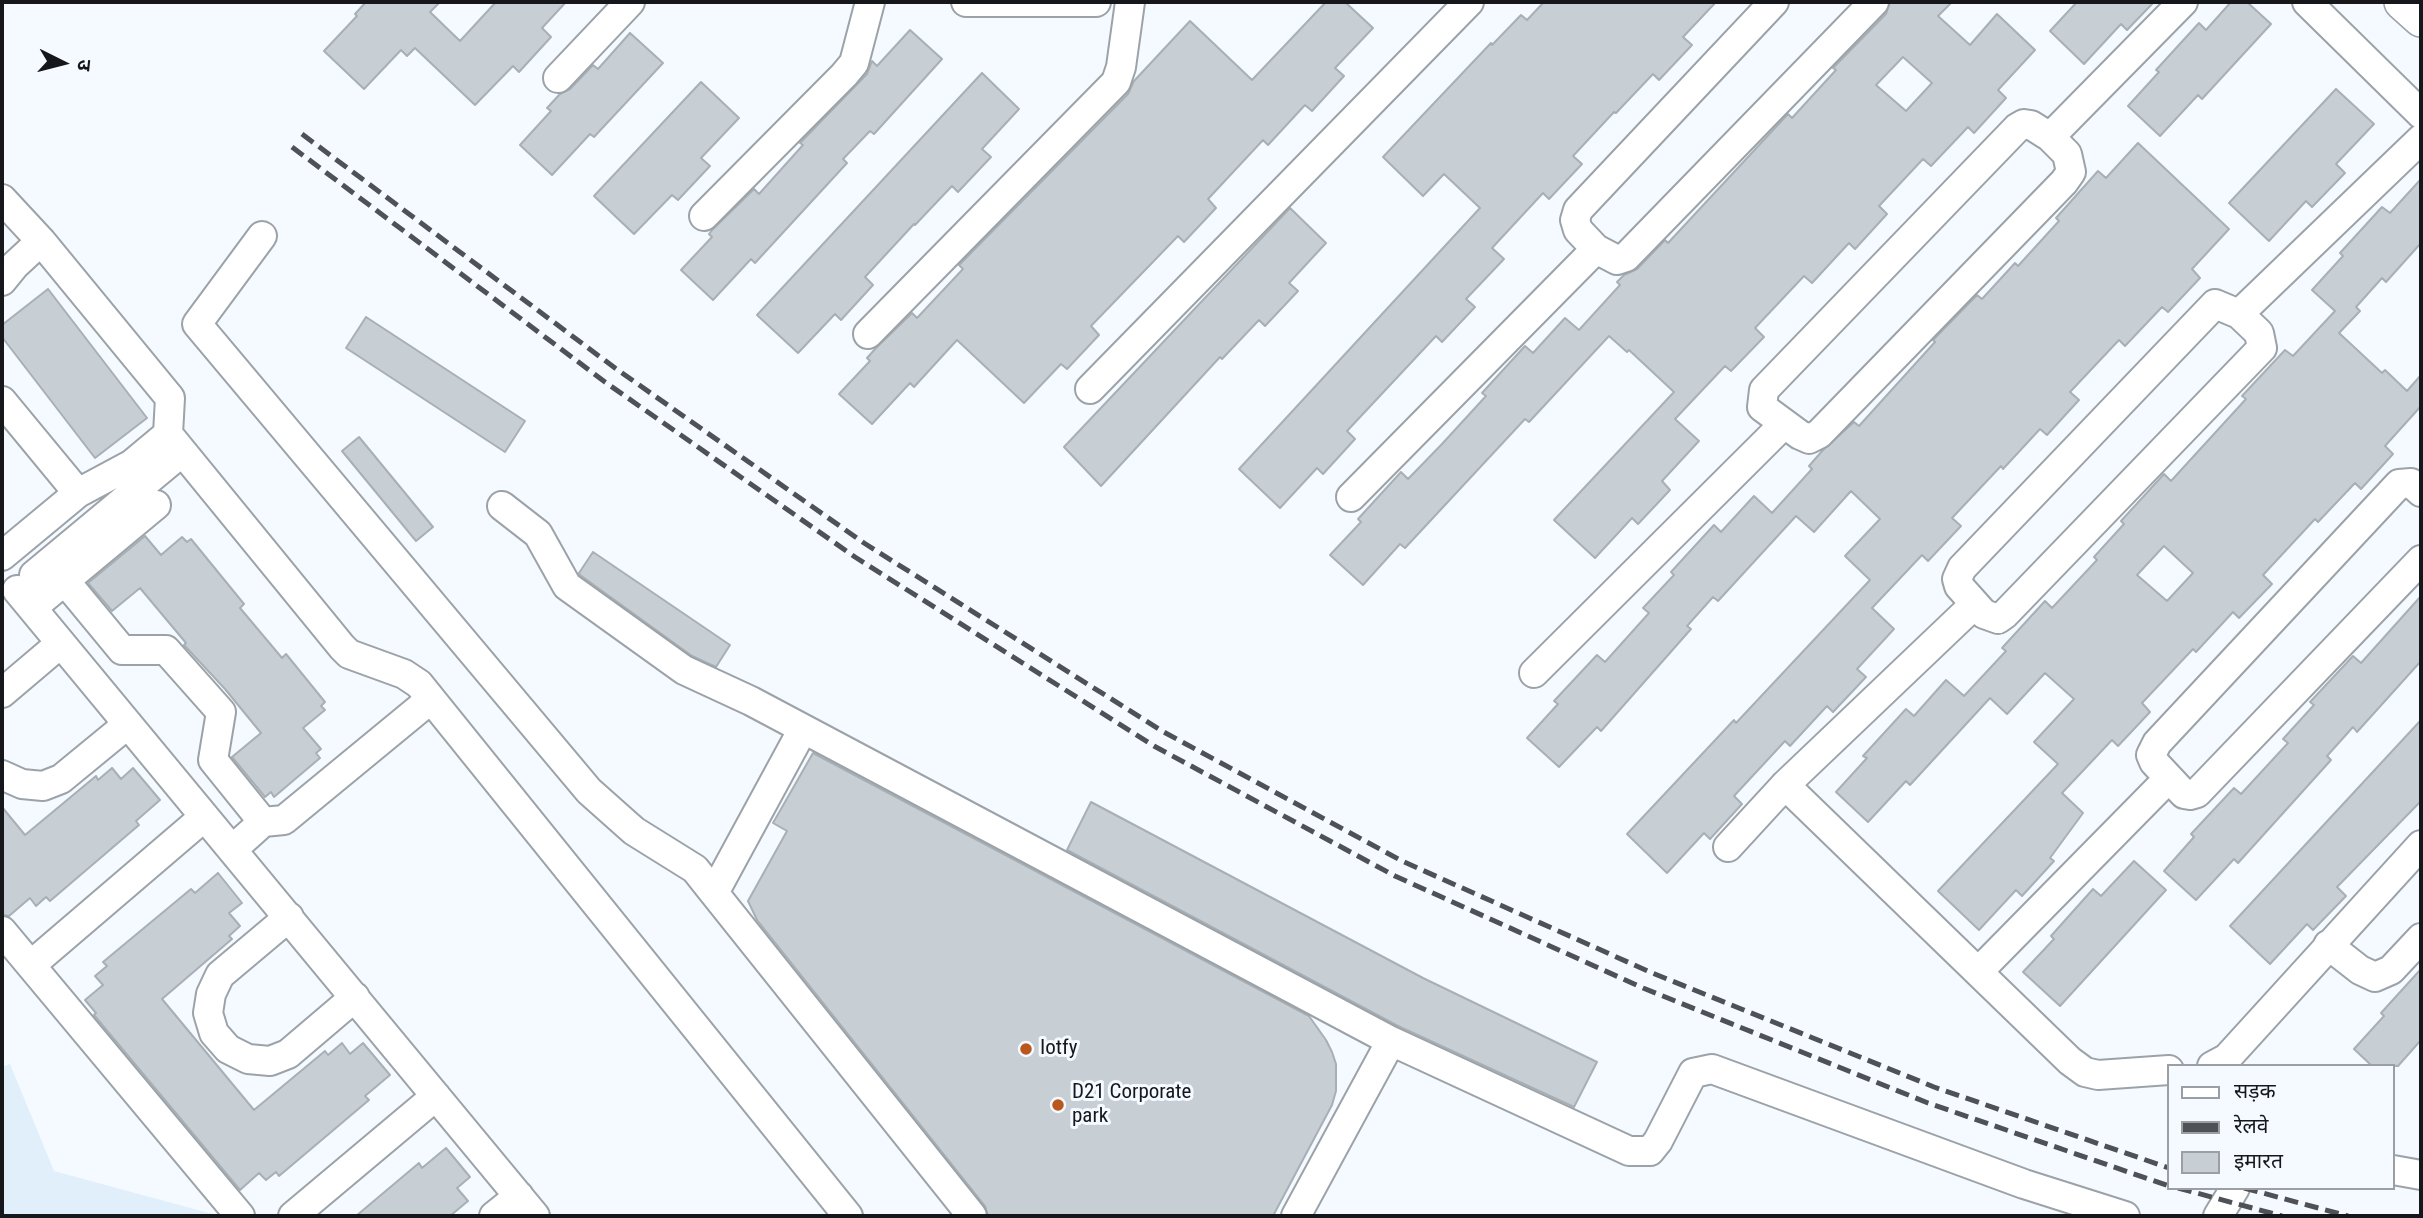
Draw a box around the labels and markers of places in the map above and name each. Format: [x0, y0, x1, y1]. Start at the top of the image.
place label: Iotfy [1040, 1036, 1077, 1062]
marker: Iotfy [1018, 1041, 1034, 1057]
place label: D21 Corporate park [1072, 1080, 1191, 1130]
marker: D21 Corporate park [1050, 1097, 1066, 1113]

